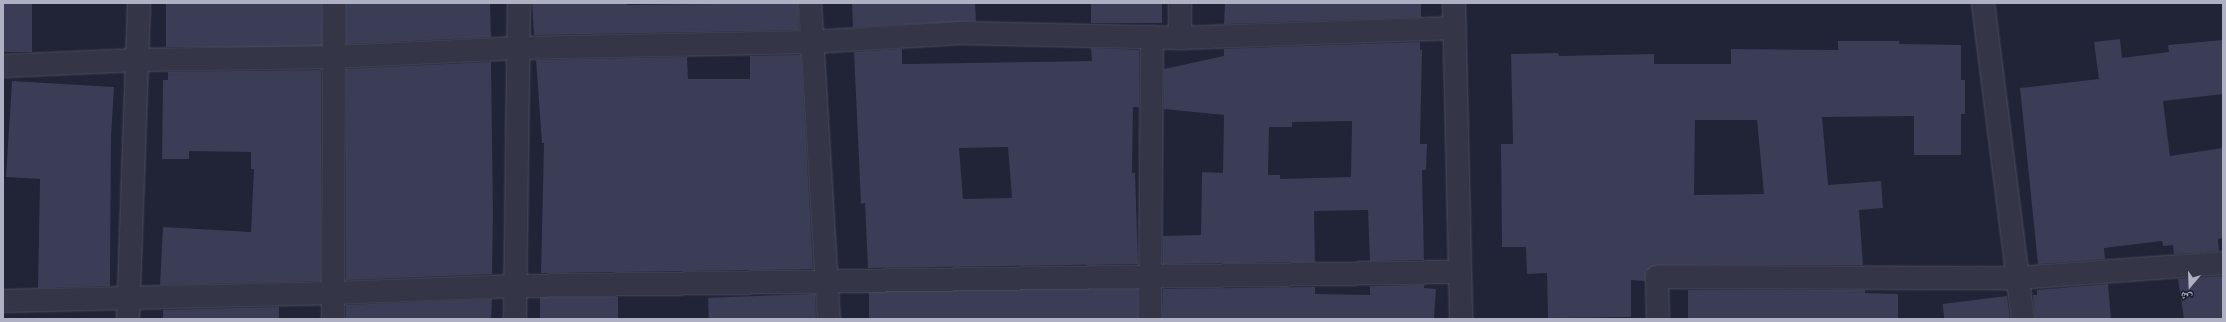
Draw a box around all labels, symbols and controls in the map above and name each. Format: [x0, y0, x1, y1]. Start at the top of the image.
north arrow [2170, 266, 2210, 306]
text: ش [2178, 289, 2194, 306]

